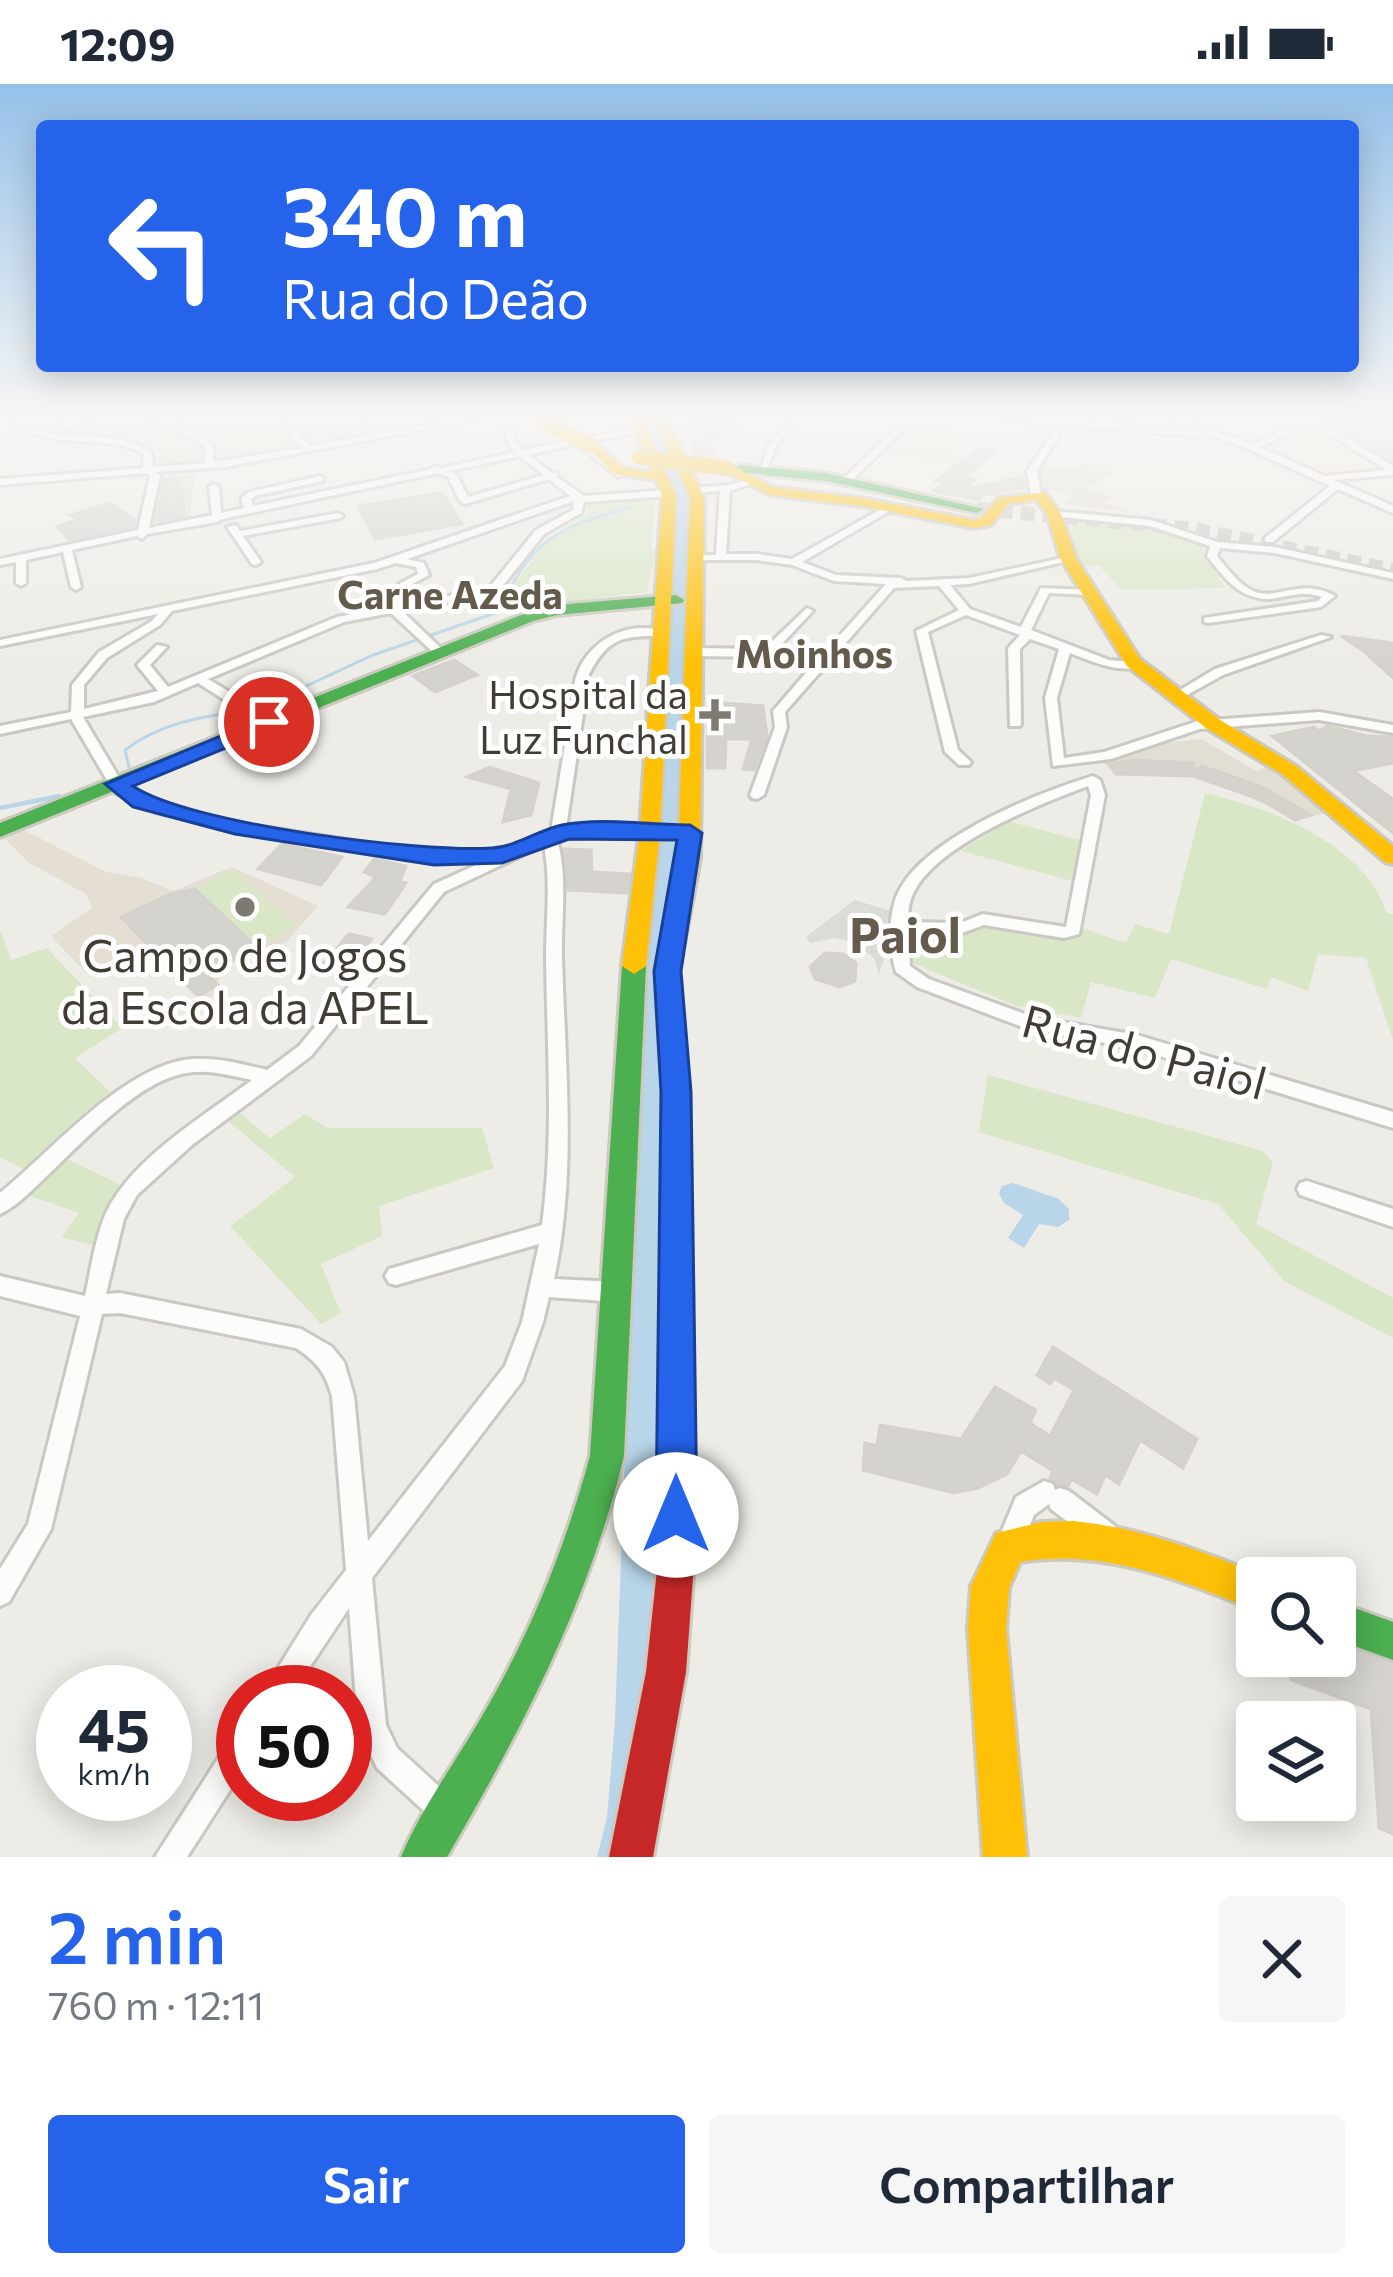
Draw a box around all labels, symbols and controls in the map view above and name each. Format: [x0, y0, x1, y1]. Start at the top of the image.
text: 12:09 [60, 15, 176, 70]
text: 340 m [282, 162, 528, 264]
icon: left [84, 168, 240, 324]
text: Rua do Deão [282, 264, 589, 330]
district label: Carne Azeda [337, 569, 563, 617]
district label: Moinhos [735, 628, 893, 676]
place label: Hospital da Luz Funchal [479, 669, 688, 762]
pin [218, 671, 320, 773]
icon: arrive [236, 689, 302, 755]
marker: Hospital da Luz Funchal [699, 699, 731, 731]
marker: Campo de Jogos da Escola da APEL [232, 894, 258, 920]
district label: Paiol [849, 904, 961, 963]
place label: Campo de Jogos da Escola da APEL [61, 926, 429, 1033]
street label: Rua do Paiol [1017, 991, 1273, 1109]
position arrow [613, 1452, 739, 1578]
map controls [1236, 1557, 1356, 1821]
button: search [1236, 1557, 1356, 1677]
speed limit sign: 50 [216, 1665, 372, 1821]
text: 45 [78, 1691, 150, 1764]
button: layers [1236, 1701, 1356, 1821]
text: km/h [78, 1754, 150, 1791]
text: 2 min [48, 1891, 226, 1979]
button: close [1219, 1896, 1345, 2022]
text: 760 m · 12:11 [48, 1980, 264, 2028]
button: Sair [48, 2115, 685, 2253]
button: Compartilhar [709, 2115, 1345, 2253]

